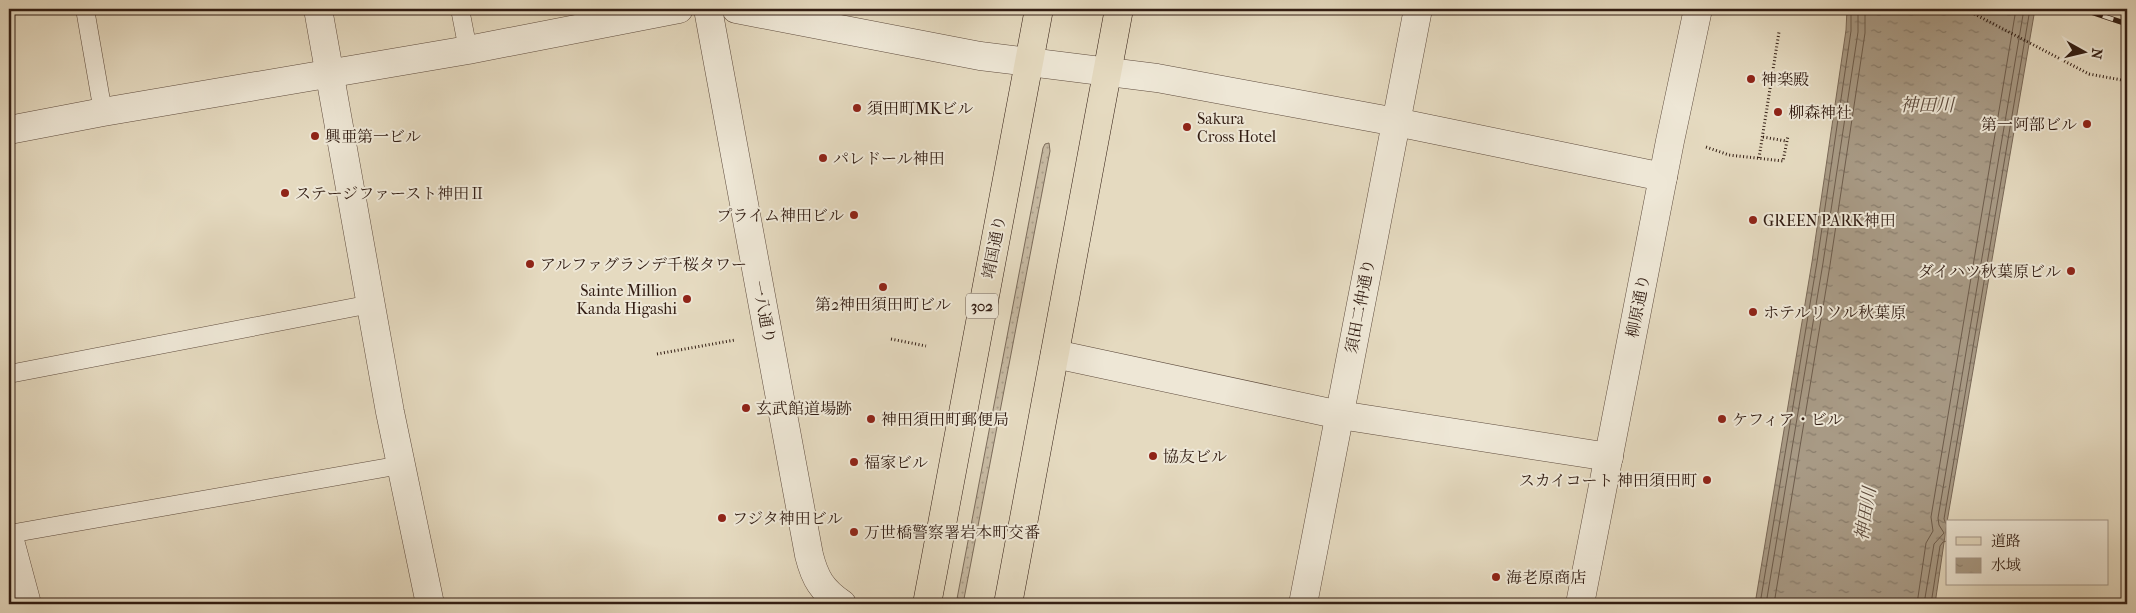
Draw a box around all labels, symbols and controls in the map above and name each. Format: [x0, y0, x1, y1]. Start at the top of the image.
north arrow [2058, 28, 2108, 78]
text: N [2087, 47, 2106, 61]
place label: 神楽殿 [1761, 70, 1809, 89]
marker: 神楽殿 [1745, 73, 1757, 85]
water label: 神田川 [1900, 95, 1956, 116]
place label: 須田町MKビル [867, 99, 973, 118]
marker: 須田町MKビル [851, 102, 863, 114]
place label: 柳森神社 [1788, 103, 1852, 122]
marker: 柳森神社 [1772, 106, 1784, 118]
place label: Sakura Cross Hotel [1197, 109, 1277, 146]
place label: 第一阿部ビル [1981, 115, 2077, 134]
marker: 第一阿部ビル [2081, 118, 2093, 130]
marker: Sakura Cross Hotel [1181, 121, 1193, 133]
place label: 興亜第一ビル [325, 127, 421, 146]
marker: 興亜第一ビル [309, 130, 321, 142]
place label: パレドール神田 [833, 149, 945, 168]
marker: パレドール神田 [817, 152, 829, 164]
place label: ステージファースト神田Ⅱ [295, 184, 485, 203]
marker: ステージファースト神田Ⅱ [279, 187, 291, 199]
place label: プライム神田ビル [716, 206, 844, 225]
marker: プライム神田ビル [848, 209, 860, 221]
place label: GREEN PARK神田 [1763, 211, 1896, 230]
street label: 靖国通り [979, 214, 1009, 280]
marker: GREEN PARK神田 [1747, 214, 1759, 226]
place label: アルファグランデ千桜タワー [540, 255, 747, 274]
street label: 須田二仲通り [1342, 257, 1378, 355]
marker: アルファグランデ千桜タワー [524, 258, 536, 270]
place label: ダイハツ秋葉原ビル [1918, 262, 2061, 281]
marker: ダイハツ秋葉原ビル [2065, 265, 2077, 277]
street label: 柳原通り [1623, 273, 1653, 339]
street label: 一八通り [749, 279, 779, 345]
place label: Sainte Million Kanda Higashi [576, 281, 678, 318]
marker: 第2神田須田町ビル [877, 281, 889, 293]
marker: Sainte Million Kanda Higashi [681, 293, 693, 305]
road number: 302 [966, 294, 998, 318]
place label: 第2神田須田町ビル [815, 295, 951, 314]
place label: ホテルリソル秋葉原 [1763, 303, 1906, 322]
marker: ホテルリソル秋葉原 [1747, 306, 1759, 318]
place label: 玄武館道場跡 [756, 399, 852, 418]
marker: 玄武館道場跡 [740, 402, 752, 414]
place label: 神田須田町郵便局 [881, 410, 1009, 429]
place label: ケフィア・ビル [1732, 410, 1843, 429]
marker: 神田須田町郵便局 [865, 413, 877, 425]
marker: ケフィア・ビル [1716, 413, 1728, 425]
place label: 協友ビル [1163, 447, 1227, 466]
marker: 協友ビル [1147, 450, 1159, 462]
place label: 福家ビル [864, 453, 928, 472]
marker: 福家ビル [848, 456, 860, 468]
place label: スカイコート 神田須田町 [1519, 471, 1697, 490]
marker: スカイコート 神田須田町 [1701, 474, 1713, 486]
water label: 神田川 [1851, 484, 1881, 542]
place label: フジタ神田ビル [732, 509, 843, 528]
marker: フジタ神田ビル [716, 512, 728, 524]
legend [1946, 520, 2108, 586]
place label: 万世橋警察署岩本町交番 [864, 523, 1040, 542]
marker: 万世橋警察署岩本町交番 [848, 526, 860, 538]
text: 道路 [1991, 532, 2021, 550]
text: 水域 [1991, 556, 2021, 574]
place label: 海老原商店 [1506, 568, 1586, 587]
marker: 海老原商店 [1490, 571, 1502, 583]

